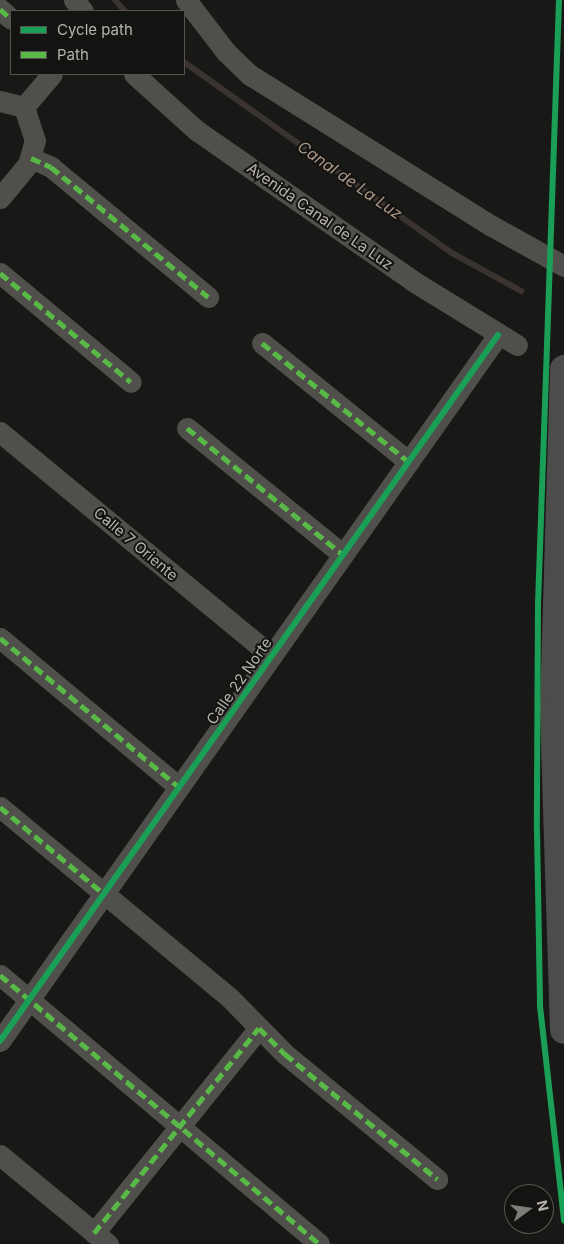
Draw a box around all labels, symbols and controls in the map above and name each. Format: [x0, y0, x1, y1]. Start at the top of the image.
legend [10, 10, 185, 75]
text: Cycle path [57, 20, 133, 39]
text: Path [57, 45, 89, 64]
water label: Canal de La Luz [294, 137, 406, 223]
street label: Avenida Canal de La Luz [244, 159, 396, 273]
street label: Calle 7 Oriente [90, 504, 182, 584]
street label: Calle 22 Norte [202, 634, 276, 728]
north arrow [504, 1184, 554, 1234]
text: N [534, 1198, 553, 1213]

